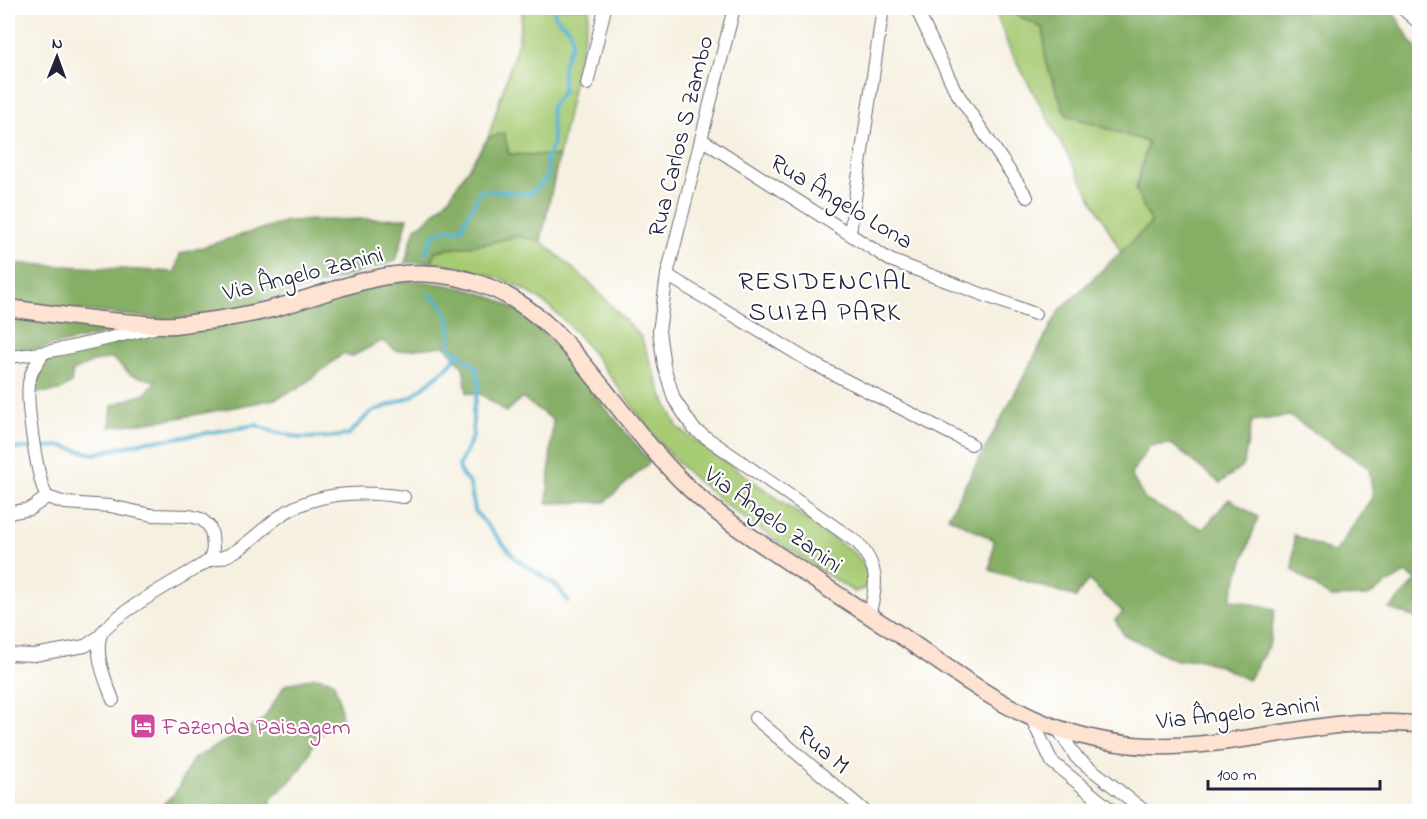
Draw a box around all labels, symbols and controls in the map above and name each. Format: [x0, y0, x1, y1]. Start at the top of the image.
north arrow [27, 27, 87, 87]
text: N [52, 32, 63, 56]
street label: Rua Carlos S Zambo [641, 32, 724, 241]
street label: Rua Ângelo Lona [763, 146, 919, 260]
street label: Via Ângelo Zanini [219, 238, 387, 312]
district label: RESIDENCIAL SUIZA PARK [738, 263, 912, 333]
street label: Via Ângelo Zanini [695, 457, 850, 583]
street label: Via Ângelo Zanini [1154, 688, 1322, 741]
hotel icon: Fazenda Paisagem [128, 711, 158, 741]
place label: Fazenda Paisagem [161, 711, 351, 746]
street label: Rua M [788, 718, 857, 784]
scale bar [1208, 753, 1380, 791]
text: 100 m [1217, 763, 1257, 789]

